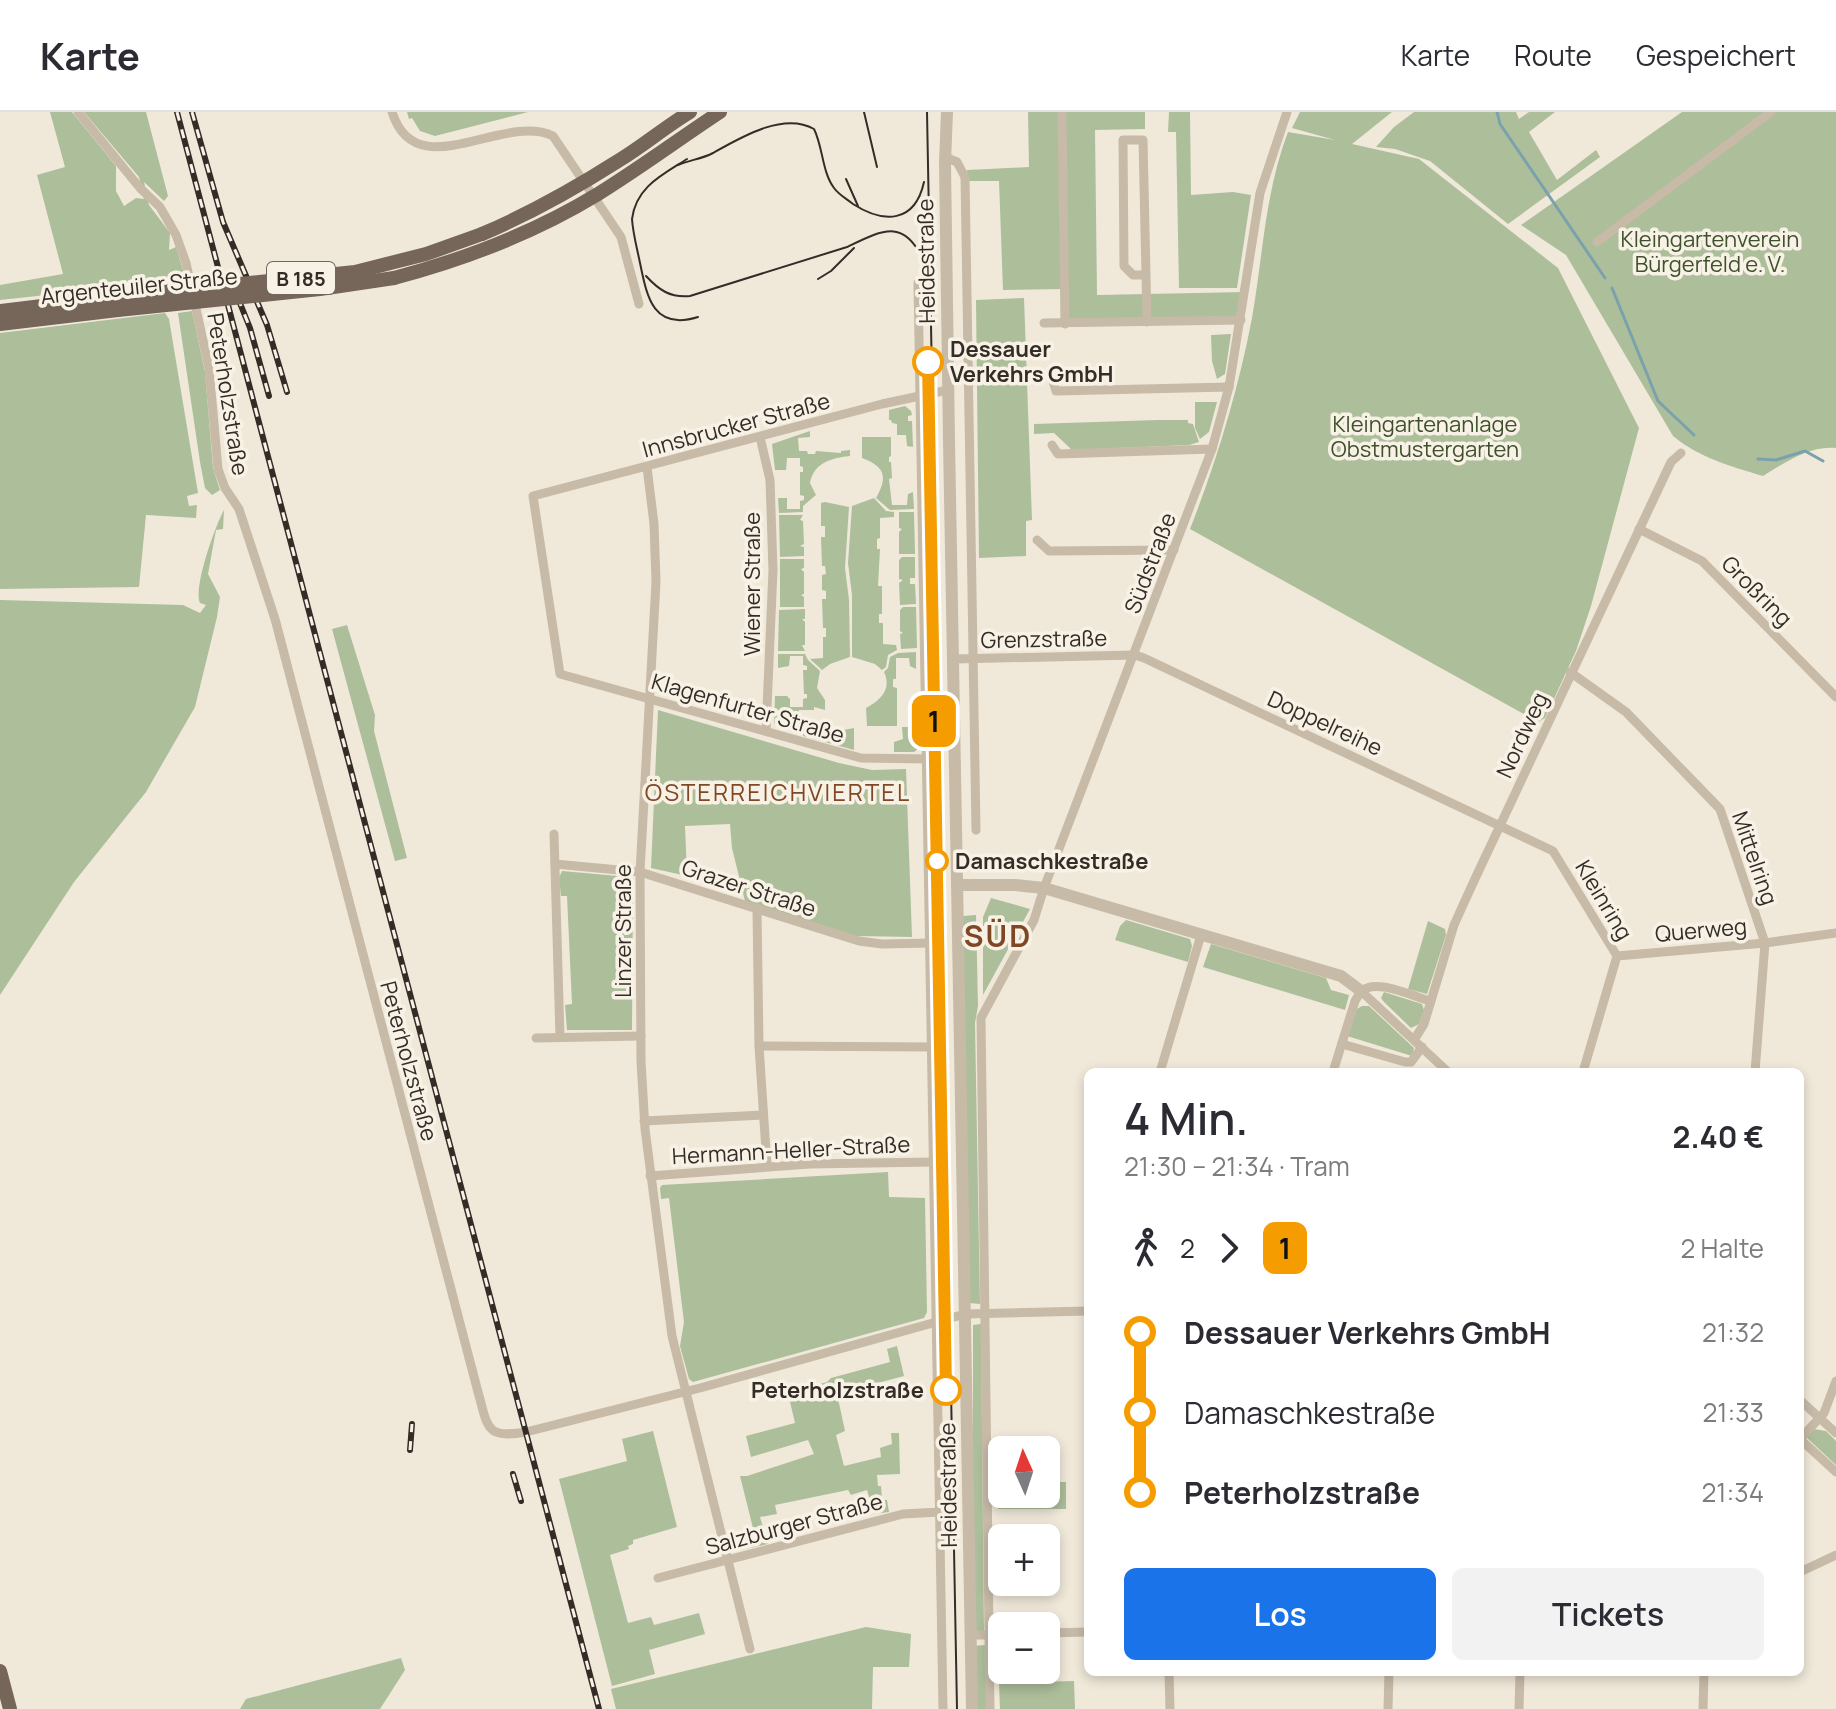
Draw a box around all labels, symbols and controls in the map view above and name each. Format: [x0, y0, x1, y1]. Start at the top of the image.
text: Karte [40, 29, 140, 81]
text: Karte [1401, 36, 1470, 74]
text: Route [1514, 36, 1592, 74]
text: Gespeichert [1636, 36, 1796, 74]
street label: Heidestraße [910, 198, 942, 324]
park label: Kleingartenverein Bürgerfeld e. V. [1621, 224, 1799, 279]
street label: Argenteuiler Straße [39, 261, 239, 311]
road number: B 185 [267, 262, 335, 294]
street label: Peterholzstraße [200, 311, 256, 478]
place label: Dessauer Verkehrs GmbH [950, 334, 1113, 389]
marker: Dessauer Verkehrs GmbH [913, 347, 943, 377]
street label: Innsbrucker Straße [639, 385, 833, 464]
park label: Kleingartenanlage Obstmustergarten [1331, 409, 1519, 464]
street label: Südstraße [1117, 508, 1183, 618]
street label: Wiener Straße [737, 512, 767, 656]
street label: Großring [1715, 549, 1799, 633]
street label: Grenzstraße [980, 623, 1108, 655]
street label: Klagenfurter Straße [648, 666, 848, 750]
street label: Doppelreihe [1263, 683, 1387, 763]
street label: Nordweg [1489, 687, 1555, 783]
line badge: 1 [908, 695, 960, 747]
text: 1 [928, 702, 940, 740]
district label: ÖSTERREICHVIERTEL [645, 775, 911, 808]
street label: Mittelring [1725, 807, 1785, 909]
place label: Damaschkestraße [955, 846, 1149, 876]
marker: Damaschkestraße [926, 850, 948, 872]
street label: Grazer Straße [678, 852, 820, 924]
street label: Kleinring [1568, 854, 1640, 946]
street label: Linzer Straße [608, 864, 638, 998]
street label: Querweg [1654, 911, 1748, 949]
district label: SÜD [964, 915, 1032, 956]
street label: Peterholzstraße [373, 978, 445, 1144]
text: 4 Min. [1124, 1088, 1248, 1148]
text: 2.40 € [1673, 1116, 1764, 1157]
street label: Hermann-Heller-Straße [671, 1129, 911, 1171]
text: 21:30 – 21:34 · Tram [1124, 1148, 1350, 1184]
icon: walk [1124, 1226, 1168, 1270]
icon: forward [1207, 1226, 1251, 1270]
text: 1 [1279, 1229, 1291, 1267]
text: 2 [1180, 1230, 1195, 1266]
text: 2 Halte [1681, 1230, 1764, 1266]
text: Dessauer Verkehrs GmbH [1184, 1312, 1550, 1353]
text: 21:32 [1702, 1314, 1764, 1350]
place label: Peterholzstraße [751, 1375, 924, 1405]
marker: Peterholzstraße [931, 1375, 961, 1405]
text: Damaschkestraße [1184, 1392, 1435, 1433]
text: 21:33 [1703, 1394, 1764, 1430]
street label: Heidestraße [932, 1422, 964, 1548]
north arrow [988, 1436, 1060, 1508]
map controls [988, 1436, 1060, 1684]
text: Peterholzstraße [1184, 1472, 1420, 1513]
text: 21:34 [1702, 1474, 1764, 1510]
street label: Salzburger Straße [702, 1486, 886, 1562]
button: + [988, 1524, 1060, 1596]
button: Los [1124, 1568, 1436, 1660]
button: Tickets [1452, 1568, 1764, 1660]
button: − [988, 1612, 1060, 1684]

